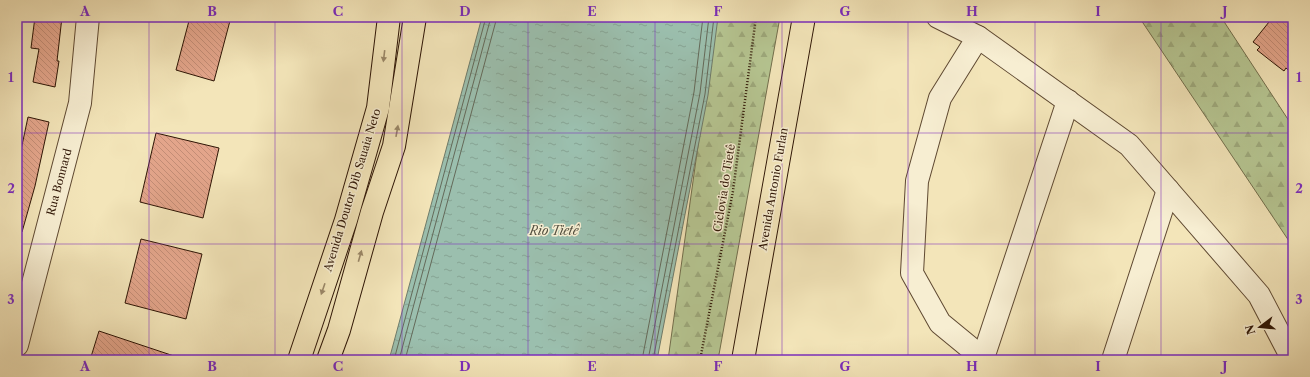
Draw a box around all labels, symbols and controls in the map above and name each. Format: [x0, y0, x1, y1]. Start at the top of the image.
text: A [79, 3, 91, 19]
text: B [207, 3, 217, 19]
text: C [333, 3, 343, 19]
text: D [459, 3, 471, 19]
text: E [587, 3, 597, 19]
text: F [714, 3, 723, 19]
text: G [839, 3, 851, 19]
text: H [966, 3, 978, 19]
text: I [1095, 3, 1101, 19]
text: J [1220, 3, 1228, 19]
one-way arrow [381, 50, 387, 62]
text: 1 [8, 69, 14, 85]
text: 1 [1296, 69, 1302, 85]
street label: Avenida Doutor Dib Sauaia Neto [320, 107, 384, 274]
one-way arrow [394, 125, 400, 137]
street label: Avenida Antonio Furlan [755, 126, 791, 252]
street label: Ciclovia do Tietê [710, 143, 738, 233]
street label: Rua Bonnard [43, 147, 75, 217]
text: 2 [7, 180, 15, 196]
text: 2 [1295, 180, 1303, 196]
water label: Rio Tietê [529, 223, 580, 238]
one-way arrow [357, 250, 363, 262]
one-way arrow [319, 283, 325, 295]
text: 3 [7, 291, 15, 307]
text: 3 [1295, 291, 1303, 307]
north arrow [1240, 307, 1280, 347]
text: N [1242, 323, 1258, 336]
text: A [79, 358, 91, 374]
text: B [207, 358, 217, 374]
text: C [333, 358, 343, 374]
text: D [459, 358, 471, 374]
text: E [587, 358, 597, 374]
text: F [714, 358, 723, 374]
text: G [839, 358, 851, 374]
text: H [966, 358, 978, 374]
text: I [1095, 358, 1101, 374]
text: J [1220, 358, 1228, 374]

